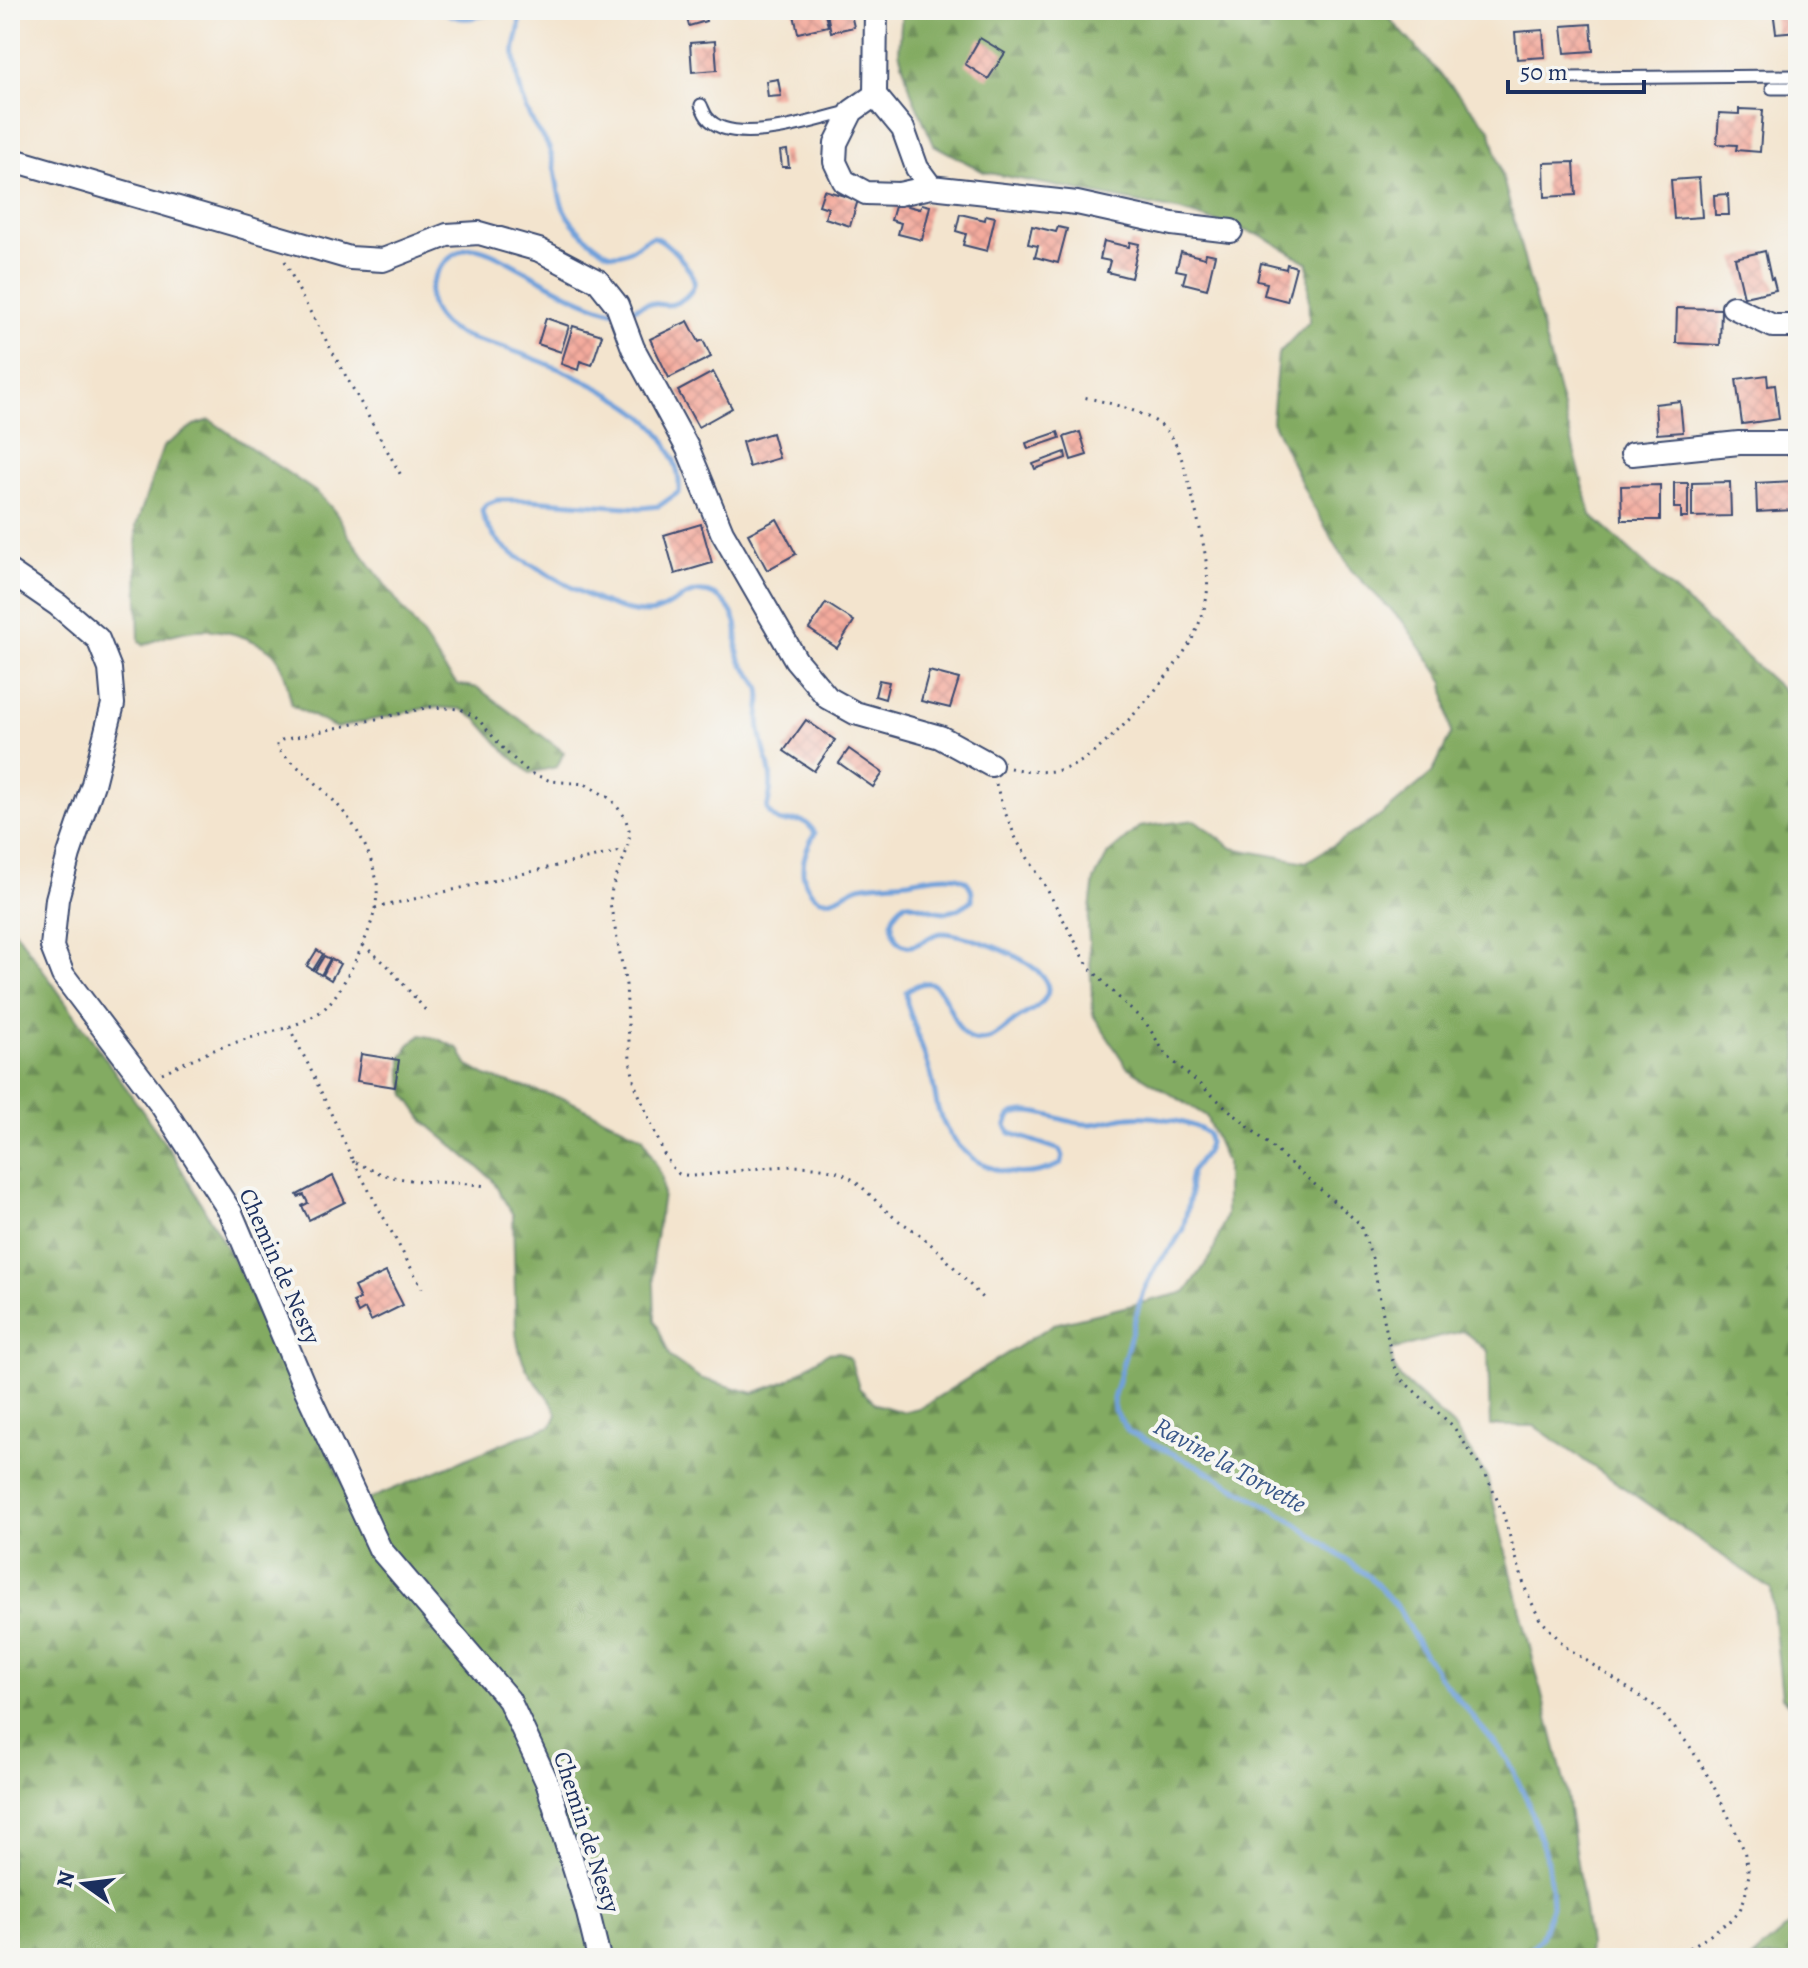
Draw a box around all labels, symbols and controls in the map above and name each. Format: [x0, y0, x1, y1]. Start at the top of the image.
scale bar [1508, 44, 1644, 94]
text: 50 m [1520, 56, 1568, 88]
street label: Chemin de Nesty [231, 1183, 329, 1349]
water label: Ravine la Torvette [1147, 1409, 1313, 1521]
street label: Chemin de Nesty [546, 1747, 628, 1917]
north arrow [44, 1844, 124, 1924]
text: N [49, 1868, 82, 1891]

